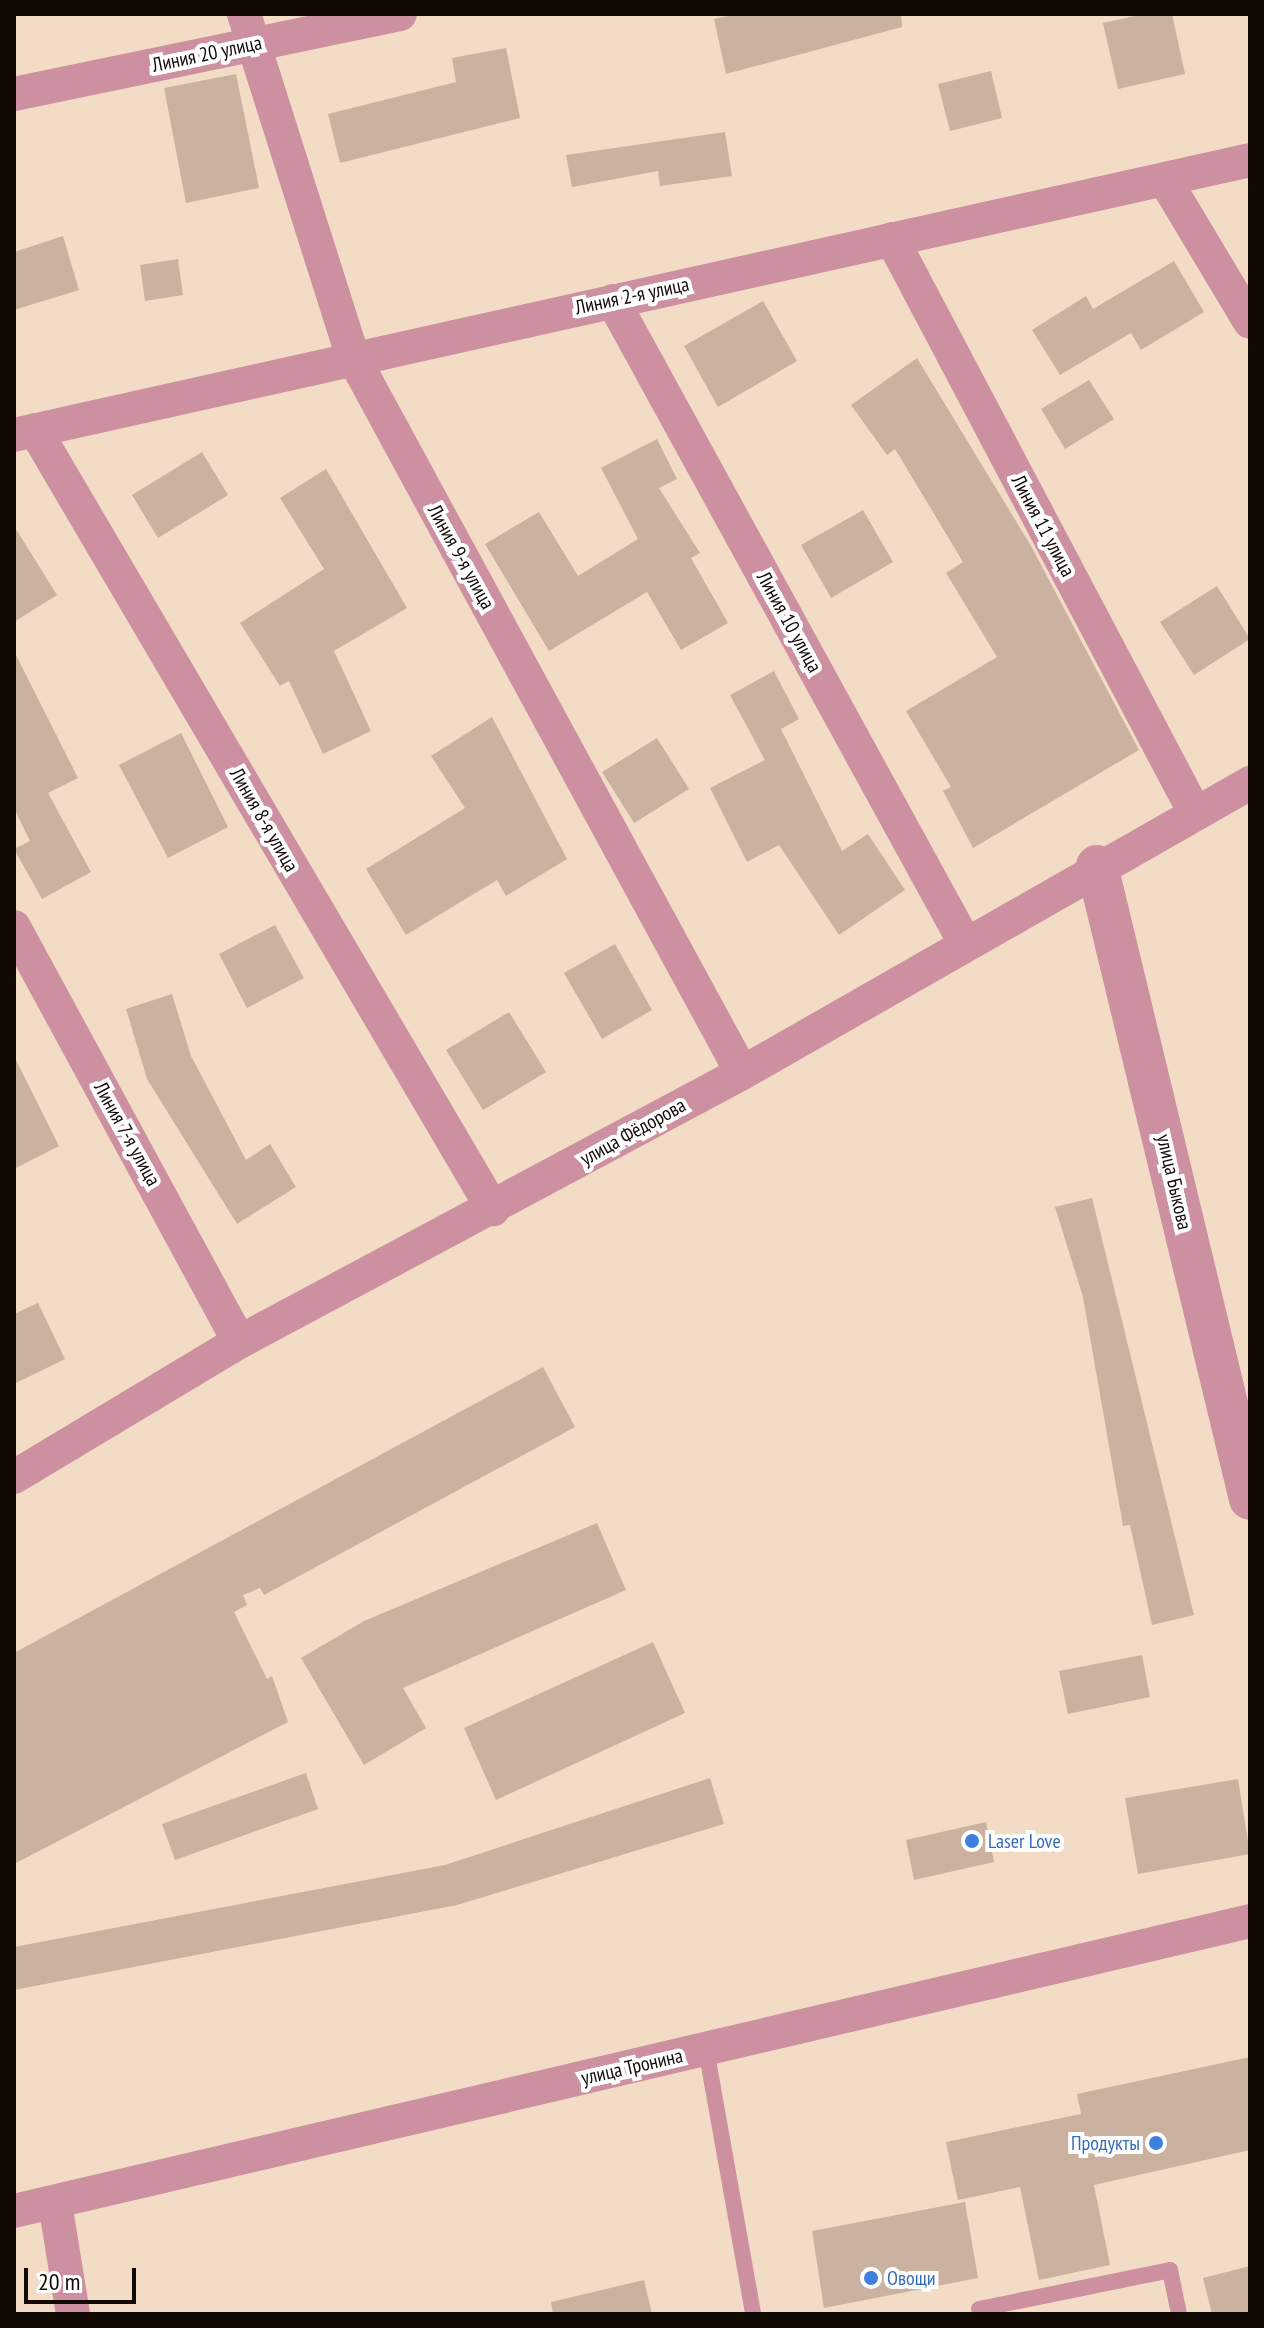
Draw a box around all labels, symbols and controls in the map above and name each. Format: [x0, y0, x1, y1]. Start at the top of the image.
street label: Линия 20 улица [150, 31, 264, 77]
street label: Линия 2-я улица [573, 272, 691, 320]
street label: Линия 11 улица [1006, 471, 1080, 581]
street label: Линия 9-я улица [422, 500, 500, 614]
street label: Линия 10 улица [751, 567, 827, 677]
street label: Линия 8-я улица [225, 764, 303, 876]
street label: Линия 7-я улица [89, 1078, 165, 1190]
street label: улица Фёдорова [576, 1093, 690, 1171]
street label: улица Быкова [1151, 1132, 1197, 1232]
place label: Laser Love [988, 1829, 1061, 1853]
marker: Laser Love [963, 1832, 981, 1850]
street label: улица Тронина [579, 2044, 685, 2090]
place label: Продукты [1071, 2131, 1140, 2155]
marker: Продукты [1147, 2134, 1165, 2152]
scale bar [28, 2252, 140, 2302]
text: 20 m [38, 2266, 80, 2297]
place label: Овощи [887, 2266, 936, 2290]
marker: Овощи [862, 2269, 880, 2287]

